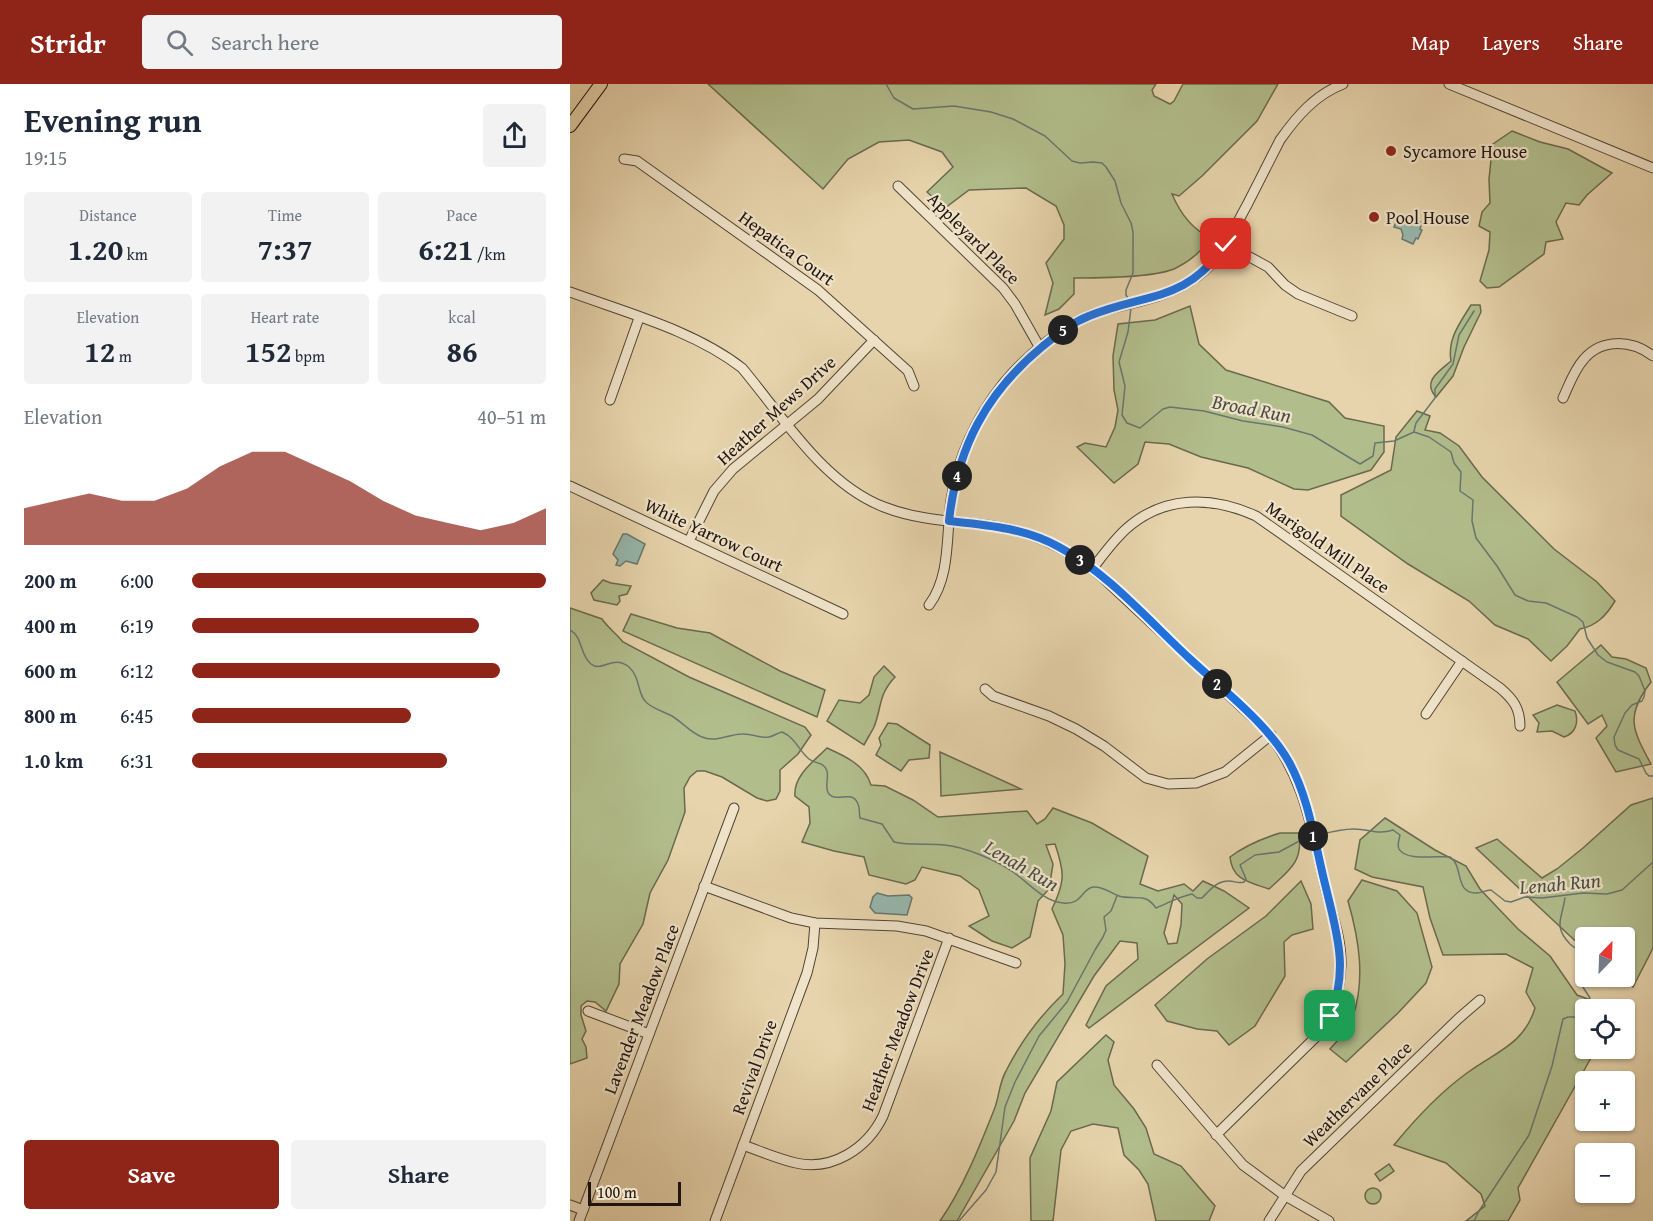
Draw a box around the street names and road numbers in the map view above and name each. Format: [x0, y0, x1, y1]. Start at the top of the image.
street label: Appleyard Place [921, 185, 1027, 291]
street label: Hepatica Court [733, 204, 841, 292]
street label: Heather Mews Drive [710, 349, 842, 471]
street label: White Yarrow Court [640, 491, 788, 579]
street label: Marigold Mill Place [1260, 494, 1396, 600]
street label: Lavender Meadow Place [596, 920, 686, 1098]
street label: Heather Meadow Drive [853, 945, 941, 1115]
street label: Revival Drive [724, 1016, 784, 1118]
street label: Weathervane Place [1296, 1035, 1418, 1153]

